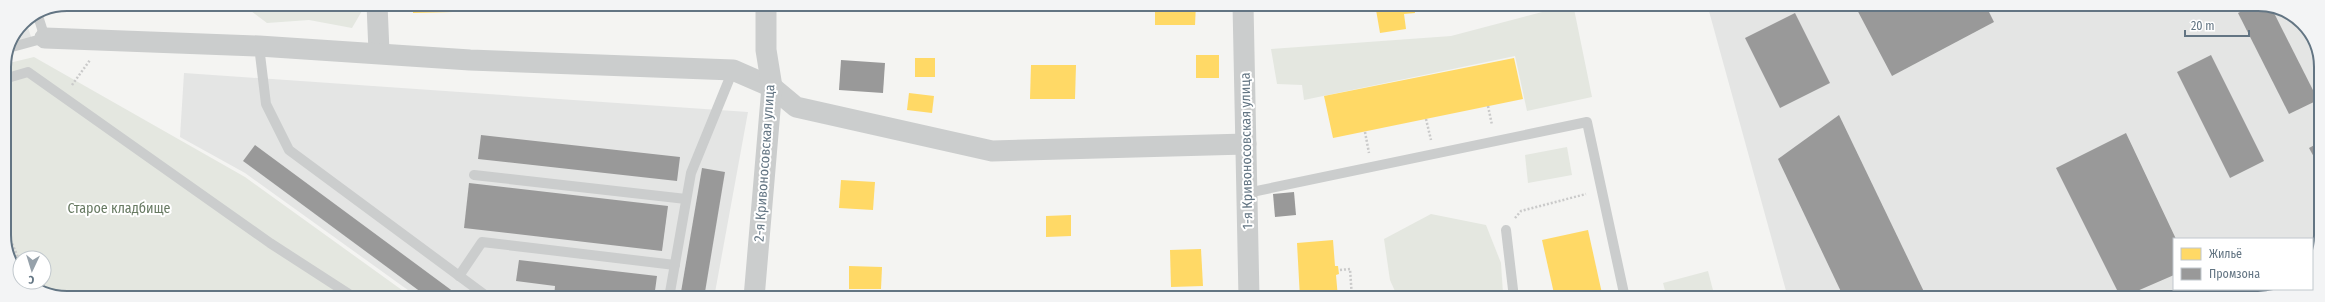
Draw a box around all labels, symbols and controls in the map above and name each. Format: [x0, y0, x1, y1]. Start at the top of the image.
scale bar [2185, 12, 2249, 38]
text: 20 m [2191, 19, 2215, 33]
street label: 1-я Кривоносовская улица [1237, 72, 1256, 230]
street label: 2-я Кривоносовская улица [751, 84, 778, 242]
park label: Старое кладбище [68, 200, 170, 217]
legend [2173, 238, 2313, 290]
text: Жильё [2209, 247, 2242, 261]
north arrow [12, 250, 52, 290]
text: Промзона [2209, 267, 2260, 281]
text: С [28, 273, 35, 286]

